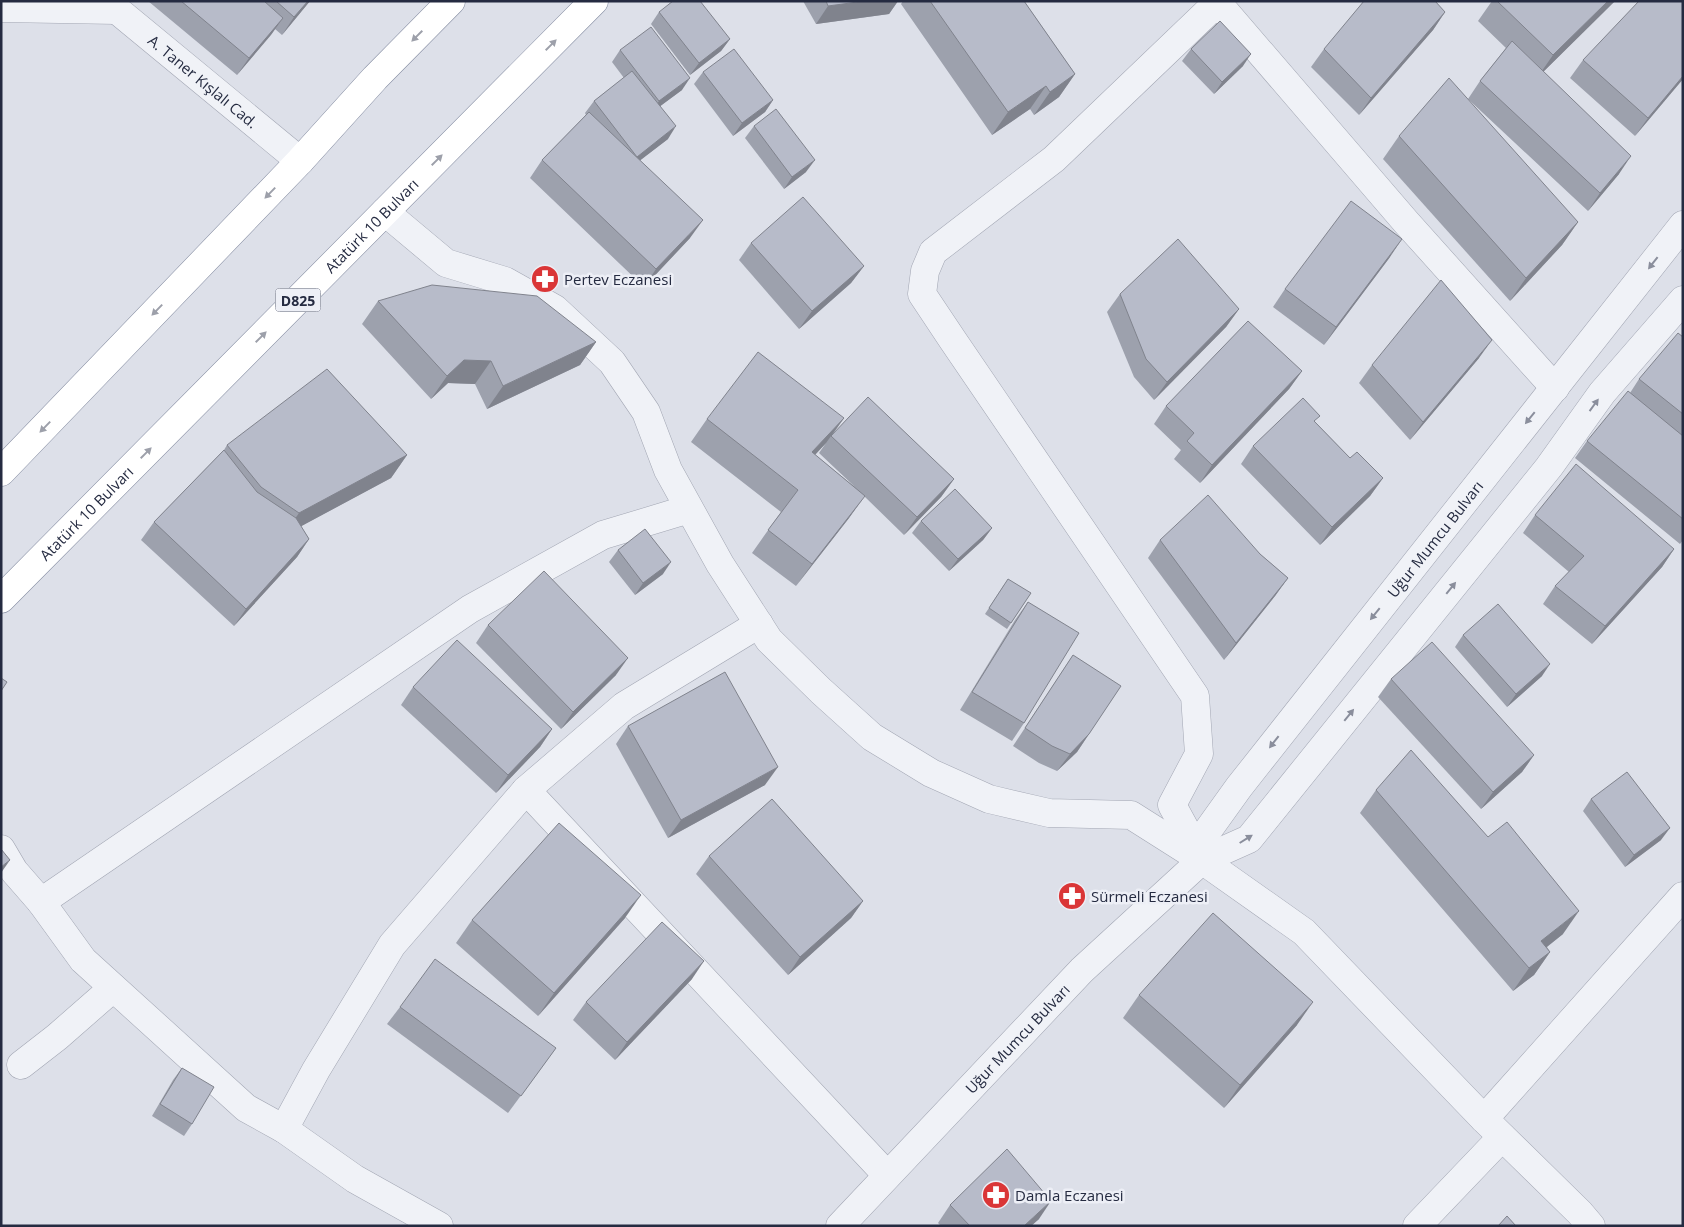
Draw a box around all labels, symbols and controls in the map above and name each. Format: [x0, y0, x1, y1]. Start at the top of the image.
street label: A. Taner Kışlalı Cad. [144, 30, 262, 132]
one-way arrow [411, 30, 423, 42]
one-way arrow [545, 39, 557, 51]
one-way arrow [431, 154, 443, 166]
street label: Atatürk 10 Bulvarı [320, 174, 423, 277]
one-way arrow [264, 187, 276, 199]
one-way arrow [1647, 256, 1658, 269]
pharmacy icon: Pertev Eczanesi [530, 264, 560, 294]
place label: Pertev Eczanesi [564, 269, 672, 289]
road number: D825 [276, 288, 320, 312]
one-way arrow [151, 304, 163, 316]
one-way arrow [255, 332, 267, 344]
one-way arrow [1589, 398, 1599, 412]
one-way arrow [1525, 412, 1536, 425]
one-way arrow [39, 421, 51, 433]
one-way arrow [140, 447, 152, 459]
street label: Atatürk 10 Bulvarı [35, 462, 137, 565]
street label: Uğur Mumcu Bulvarı [1383, 476, 1487, 602]
one-way arrow [1445, 582, 1456, 595]
one-way arrow [1369, 607, 1380, 620]
one-way arrow [1343, 708, 1354, 721]
one-way arrow [1269, 735, 1280, 748]
one-way arrow [1239, 835, 1252, 844]
pharmacy icon: Sürmeli Eczanesi [1057, 881, 1087, 911]
place label: Sürmeli Eczanesi [1091, 886, 1208, 906]
street label: Uğur Mumcu Bulvarı [961, 979, 1074, 1098]
pharmacy icon: Damla Eczanesi [981, 1180, 1011, 1210]
place label: Damla Eczanesi [1015, 1185, 1124, 1205]

